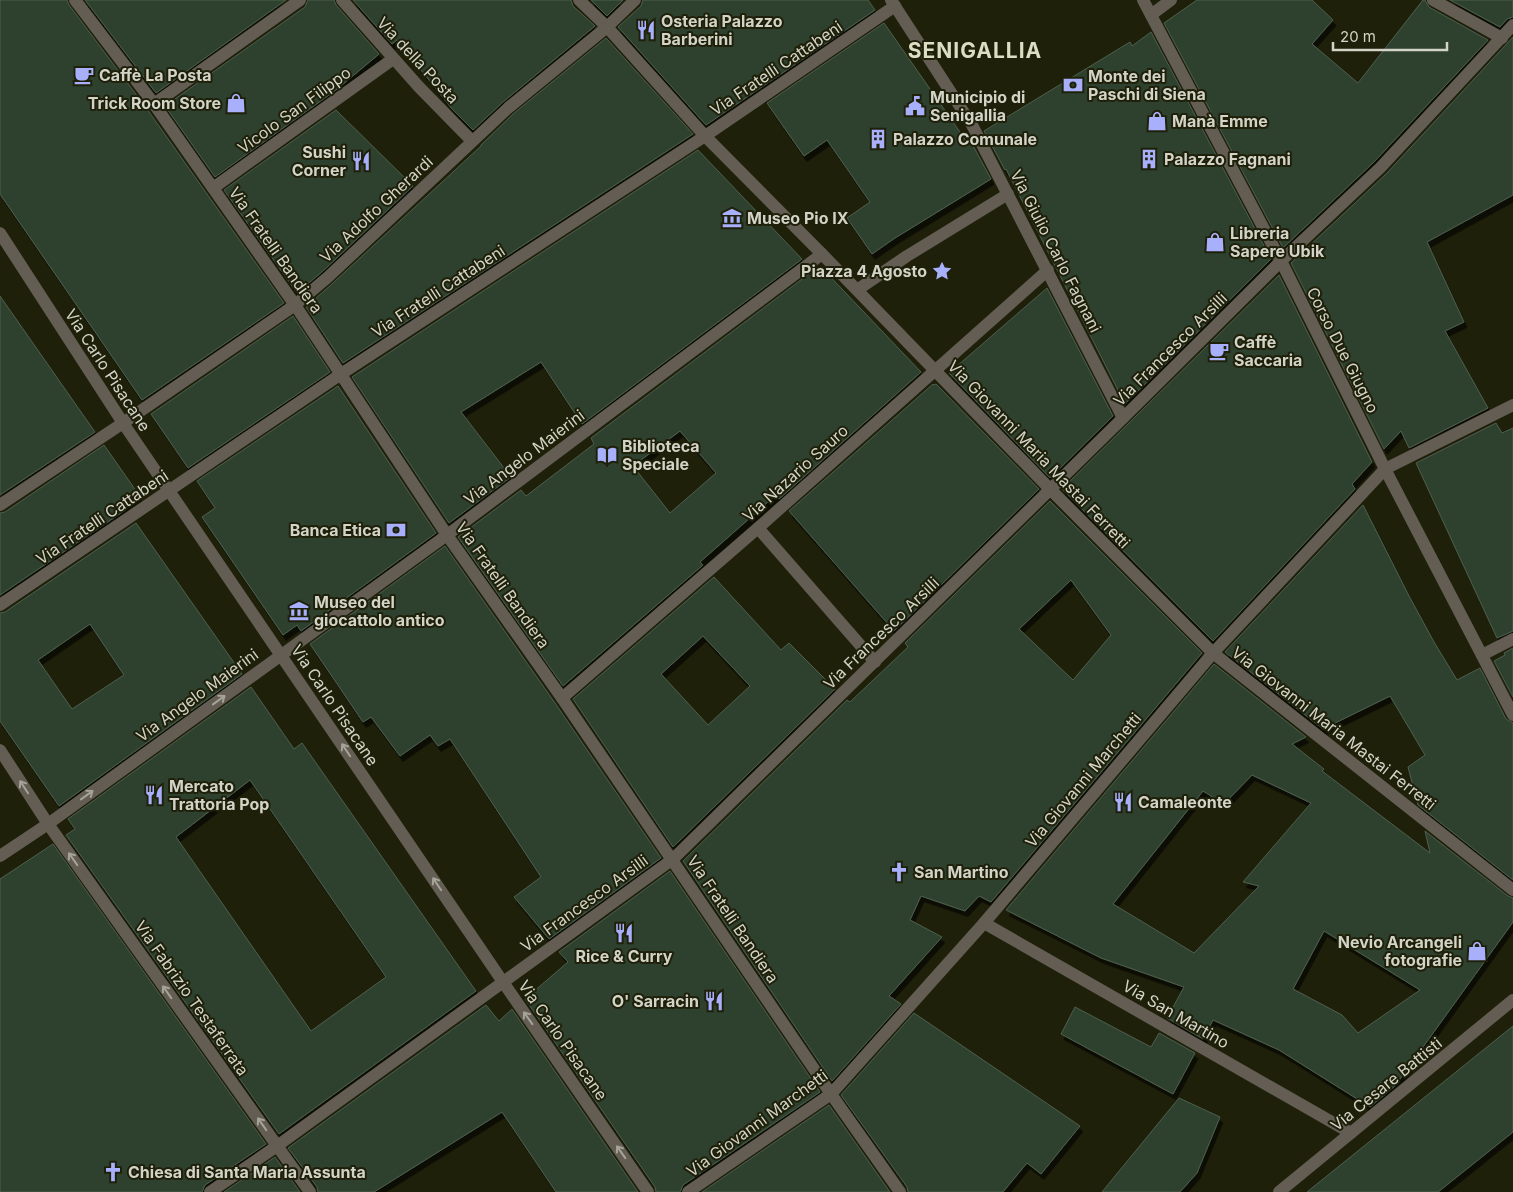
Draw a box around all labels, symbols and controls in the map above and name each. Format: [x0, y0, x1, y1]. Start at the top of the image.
place label: Osteria Palazzo Barberini [661, 11, 783, 49]
street label: Via della Posta [373, 13, 463, 107]
street label: Via Fratelli Cattabeni [706, 16, 846, 120]
restaurant icon: Osteria Palazzo Barberini [635, 19, 657, 41]
scale bar [1333, 20, 1447, 52]
text: 20 m [1340, 27, 1376, 46]
district label: SENIGALLIA [908, 38, 1042, 63]
street label: Vicolo San Filippo [233, 62, 355, 158]
cafe icon: Caffè La Posta [73, 64, 95, 86]
place label: Caffè La Posta [99, 65, 212, 85]
place label: Monte dei Paschi di Siena [1088, 66, 1206, 104]
bank icon: Monte dei Paschi di Siena [1062, 74, 1084, 96]
place label: Municipio di Senigallia [930, 87, 1025, 125]
shop icon: Trick Room Store [225, 92, 247, 114]
place label: Trick Room Store [88, 93, 221, 113]
public building icon: Municipio di Senigallia [904, 95, 926, 117]
shop icon: Manà Emme [1146, 110, 1168, 132]
place label: Manà Emme [1172, 111, 1268, 131]
building icon: Palazzo Comunale [867, 128, 889, 150]
place label: Palazzo Comunale [893, 129, 1037, 149]
place label: Sushi Corner [292, 142, 346, 180]
building icon: Palazzo Fagnani [1138, 148, 1160, 170]
place label: Palazzo Fagnani [1164, 149, 1291, 169]
restaurant icon: Sushi Corner [350, 150, 372, 172]
street label: Via Adolfo Gherardi [315, 151, 437, 267]
street label: Via Giulio Carlo Fagnani [1006, 166, 1106, 336]
street label: Via Fratelli Bandiera [225, 183, 327, 317]
museum icon: Museo Pio IX [721, 207, 743, 229]
place label: Museo Pio IX [747, 208, 849, 228]
place label: Libreria Sapere Ubik [1230, 223, 1325, 261]
shop icon: Libreria Sapere Ubik [1204, 231, 1226, 253]
street label: Via Fratelli Cattabeni [367, 240, 509, 342]
place icon: Piazza 4 Agosto [931, 260, 953, 282]
place label: Piazza 4 Agosto [801, 261, 927, 281]
street label: Corso Due Giugno [1303, 284, 1383, 416]
street label: Via Francesco Arsilli [1109, 288, 1231, 410]
street label: Via Carlo Pisacane [61, 305, 155, 435]
place label: Caffè Saccaria [1234, 332, 1302, 370]
cafe icon: Caffè Saccaria [1208, 340, 1230, 362]
street label: Via Giovanni Maria Mastai Ferretti [944, 356, 1134, 552]
street label: Via Angelo Maierini [460, 405, 588, 509]
street label: Via Nazario Sauro [738, 420, 852, 526]
place label: Biblioteca Speciale [622, 436, 700, 474]
library icon: Biblioteca Speciale [596, 444, 618, 466]
street label: Via Fratelli Cattabeni [32, 465, 172, 569]
street label: Via Fratelli Bandiera [452, 518, 554, 652]
bank icon: Banca Etica [385, 519, 407, 541]
place label: Banca Etica [290, 520, 381, 540]
street label: Via Francesco Arsilli [819, 573, 943, 693]
place label: Museo del giocattolo antico [314, 592, 445, 630]
museum icon: Museo del giocattolo antico [288, 600, 310, 622]
street label: Via Carlo Pisacane [287, 641, 383, 769]
street label: Via Giovanni Maria Mastai Ferretti [1228, 642, 1440, 814]
street label: Via Angelo Maierini [132, 644, 262, 746]
one-way arrow [212, 694, 225, 705]
street label: Via Giovanni Marchetti [1021, 709, 1145, 851]
one-way arrow [340, 743, 350, 757]
place label: Mercato Trattoria Pop [169, 776, 269, 814]
one-way arrow [19, 780, 29, 794]
restaurant icon: Mercato Trattoria Pop [143, 784, 165, 806]
one-way arrow [80, 790, 94, 800]
restaurant icon: Camaleonte [1112, 791, 1134, 813]
place label: Camaleonte [1138, 792, 1232, 812]
street label: Via Francesco Arsilli [516, 850, 652, 956]
street label: Via Fratelli Bandiera [683, 851, 783, 987]
one-way arrow [68, 852, 78, 866]
church icon: San Martino [888, 861, 910, 883]
place label: San Martino [914, 862, 1009, 882]
one-way arrow [432, 877, 442, 891]
street label: Via Fabrizio Testaferrata [131, 917, 253, 1079]
restaurant icon: Rice & Curry [613, 922, 635, 944]
place label: Nevio Arcangeli fotografie [1338, 932, 1462, 970]
shop icon: Nevio Arcangeli fotografie [1466, 940, 1488, 962]
place label: Rice & Curry [576, 946, 673, 966]
street label: Via San Martino [1119, 975, 1233, 1053]
street label: Via Carlo Pisacane [514, 976, 612, 1104]
one-way arrow [162, 985, 172, 999]
restaurant icon: O' Sarracin [703, 990, 725, 1012]
place label: O' Sarracin [612, 991, 699, 1011]
one-way arrow [523, 1012, 533, 1026]
street label: Via Cesare Battisti [1326, 1033, 1446, 1135]
street label: Via Giovanni Marchetti [682, 1065, 832, 1181]
one-way arrow [257, 1117, 267, 1131]
one-way arrow [616, 1145, 626, 1159]
church icon: Chiesa di Santa Maria Assunta [102, 1161, 124, 1183]
place label: Chiesa di Santa Maria Assunta [128, 1162, 366, 1182]

